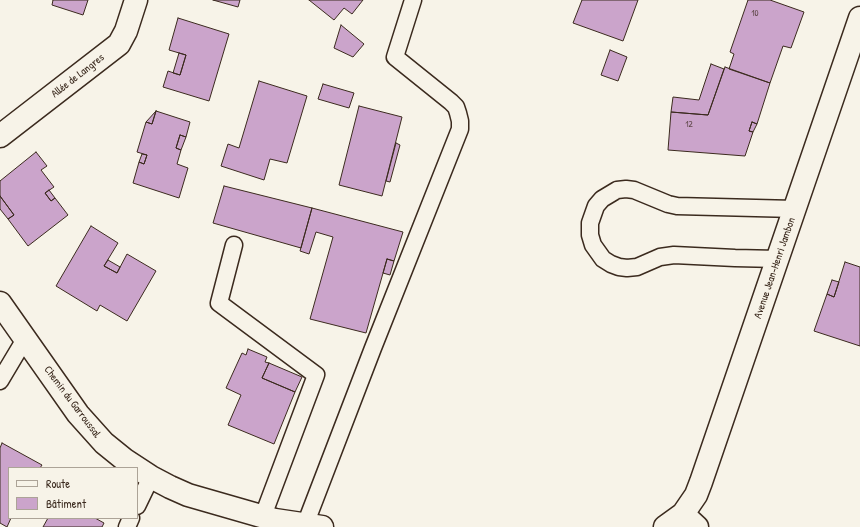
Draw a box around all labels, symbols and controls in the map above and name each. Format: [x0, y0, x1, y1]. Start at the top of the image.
house number: 10 [751, 9, 759, 19]
street label: Allée de Langres [49, 51, 107, 101]
house number: 12 [685, 120, 693, 130]
street label: Avenue Jean-Henri Jambon [751, 216, 799, 320]
street label: Chemin du Garroussal [41, 364, 103, 440]
legend [8, 467, 138, 519]
text: Route [46, 475, 70, 492]
text: Bâtiment [46, 495, 86, 512]

